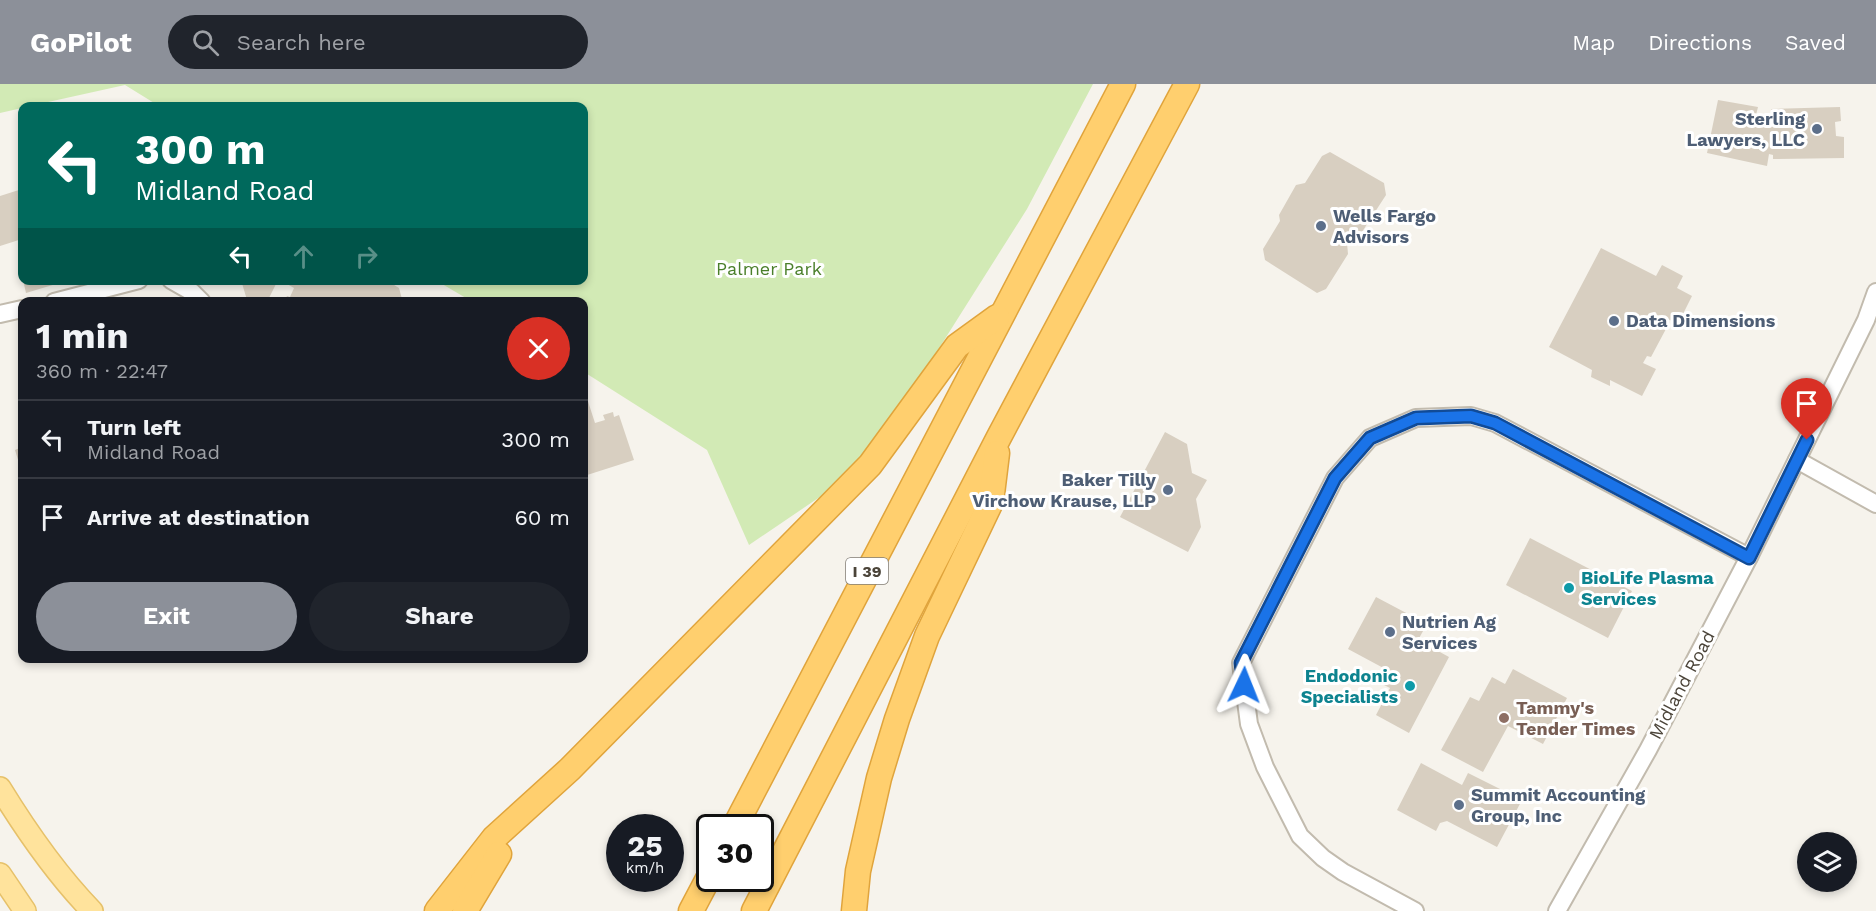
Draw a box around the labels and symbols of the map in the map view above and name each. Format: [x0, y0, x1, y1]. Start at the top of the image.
place label: Sterling Lawyers, LLC [1686, 108, 1806, 150]
marker: Sterling Lawyers, LLC [1810, 122, 1824, 136]
place label: Wells Fargo Advisors [1333, 205, 1436, 247]
marker: Wells Fargo Advisors [1314, 219, 1328, 233]
park label: Palmer Park [716, 258, 822, 279]
place label: Data Dimensions [1626, 310, 1776, 331]
marker: Data Dimensions [1607, 314, 1621, 328]
pin [1781, 378, 1832, 440]
place label: Baker Tilly Virchow Krause, LLP [972, 469, 1157, 511]
marker: Baker Tilly Virchow Krause, LLP [1161, 483, 1175, 497]
road number: I 39 [846, 558, 888, 584]
place label: BioLife Plasma Services [1581, 567, 1714, 609]
marker: BioLife Plasma Services [1562, 581, 1576, 595]
place label: Nutrien Ag Services [1402, 611, 1497, 653]
marker: Nutrien Ag Services [1383, 625, 1397, 639]
street label: Midland Road [1644, 627, 1719, 743]
position arrow [1212, 653, 1276, 717]
place label: Endodonic Specialists [1301, 665, 1398, 707]
marker: Endodonic Specialists [1403, 679, 1417, 693]
place label: Tammy's Tender Times [1516, 697, 1636, 739]
marker: Tammy's Tender Times [1497, 711, 1511, 725]
place label: Summit Accounting Group, Inc [1471, 784, 1646, 826]
marker: Summit Accounting Group, Inc [1452, 798, 1466, 812]
speed limit sign: 30 [696, 814, 774, 892]

